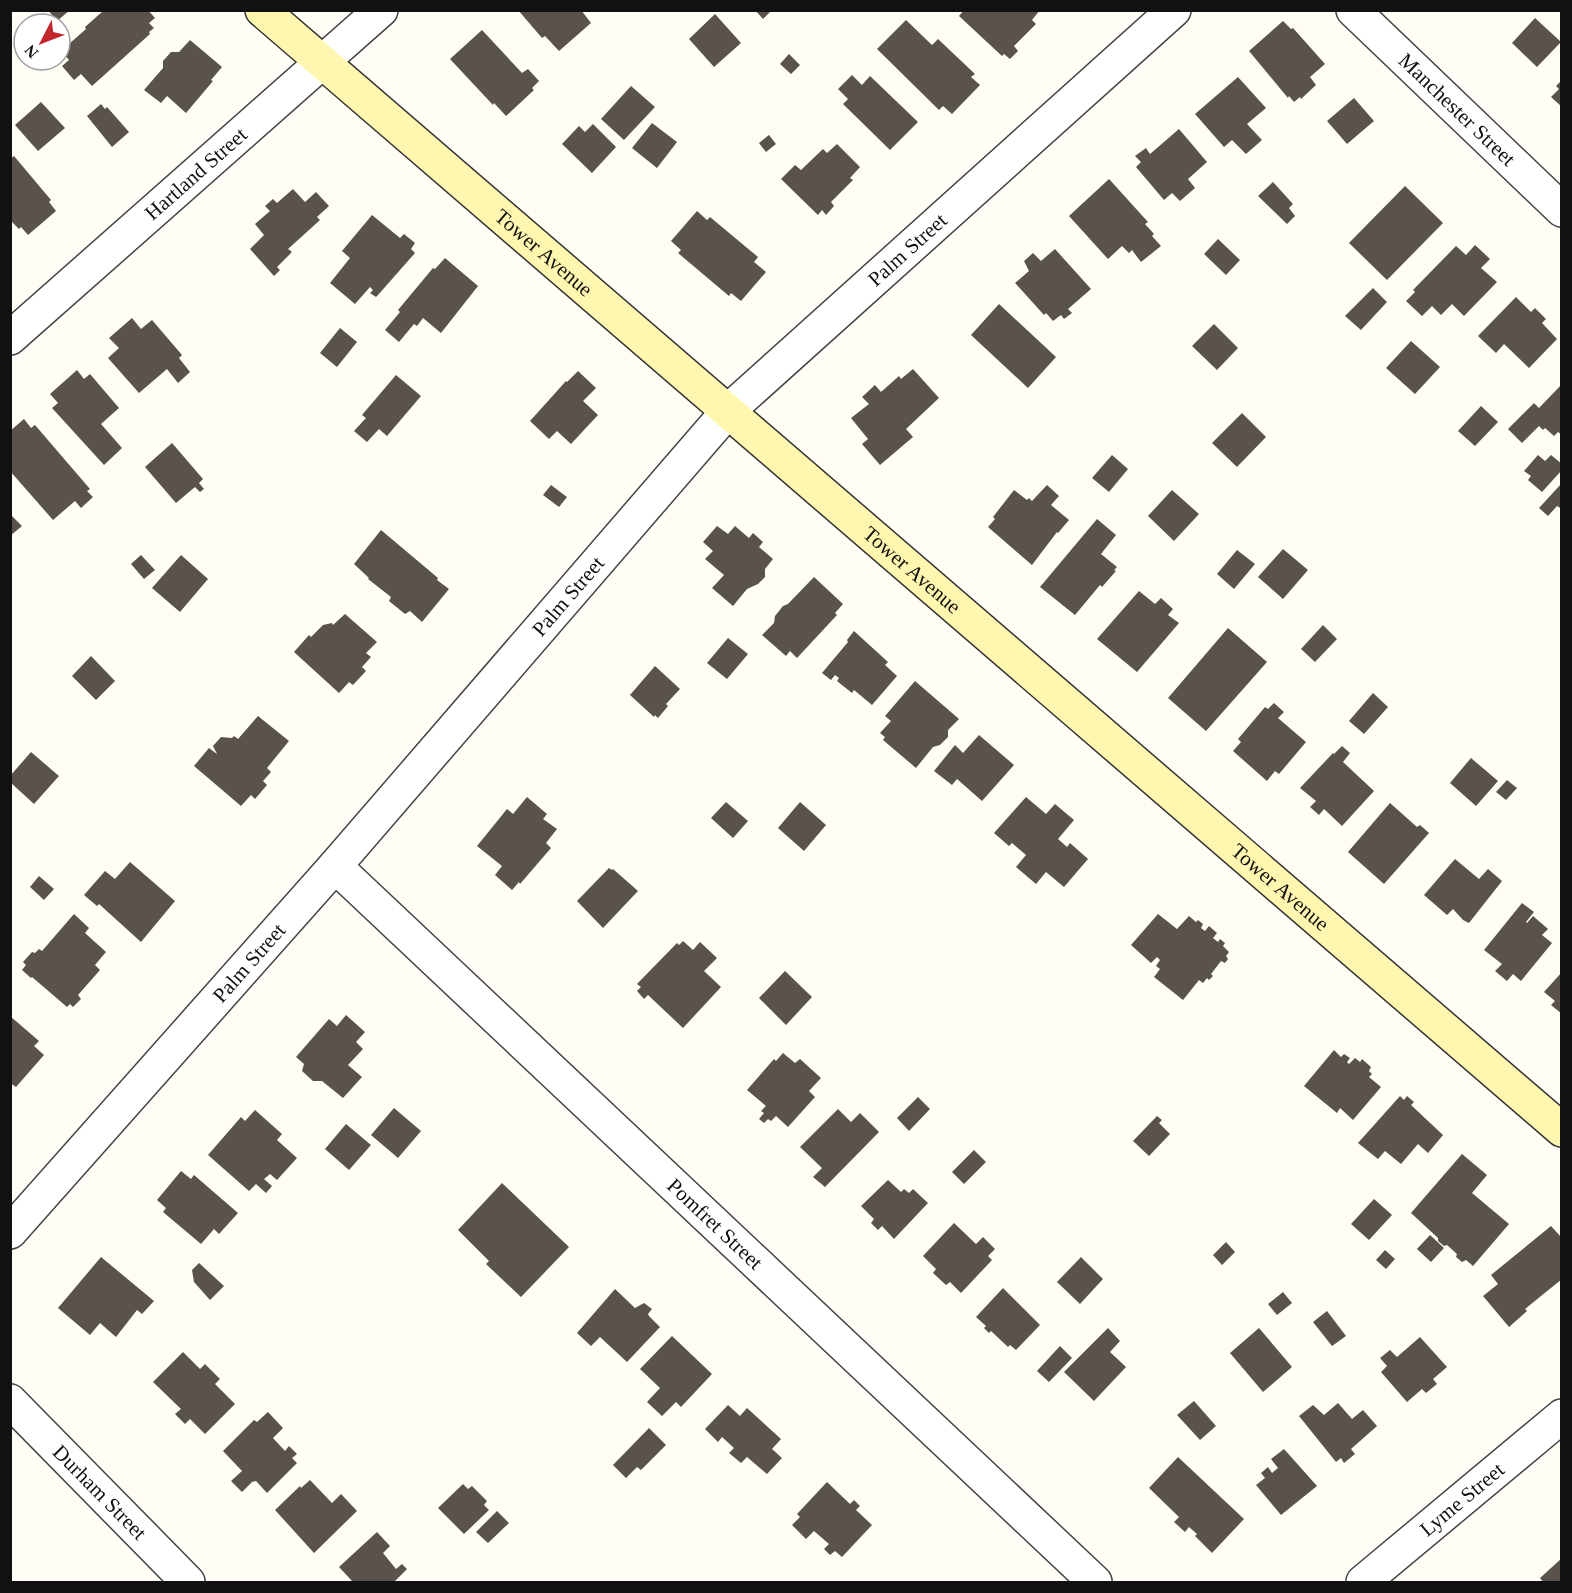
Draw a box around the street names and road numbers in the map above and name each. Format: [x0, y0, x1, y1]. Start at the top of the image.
street label: Manchester Street [1394, 48, 1520, 171]
street label: Hartland Street [140, 122, 252, 225]
street label: Tower Avenue [490, 204, 598, 301]
street label: Palm Street [863, 208, 952, 291]
street label: Tower Avenue [858, 521, 966, 619]
street label: Palm Street [527, 551, 609, 641]
street label: Tower Avenue [1226, 839, 1334, 936]
street label: Palm Street [208, 918, 290, 1007]
street label: Pomfret Street [662, 1173, 768, 1275]
street label: Durham Street [48, 1440, 152, 1545]
street label: Lyme Street [1415, 1457, 1509, 1541]

